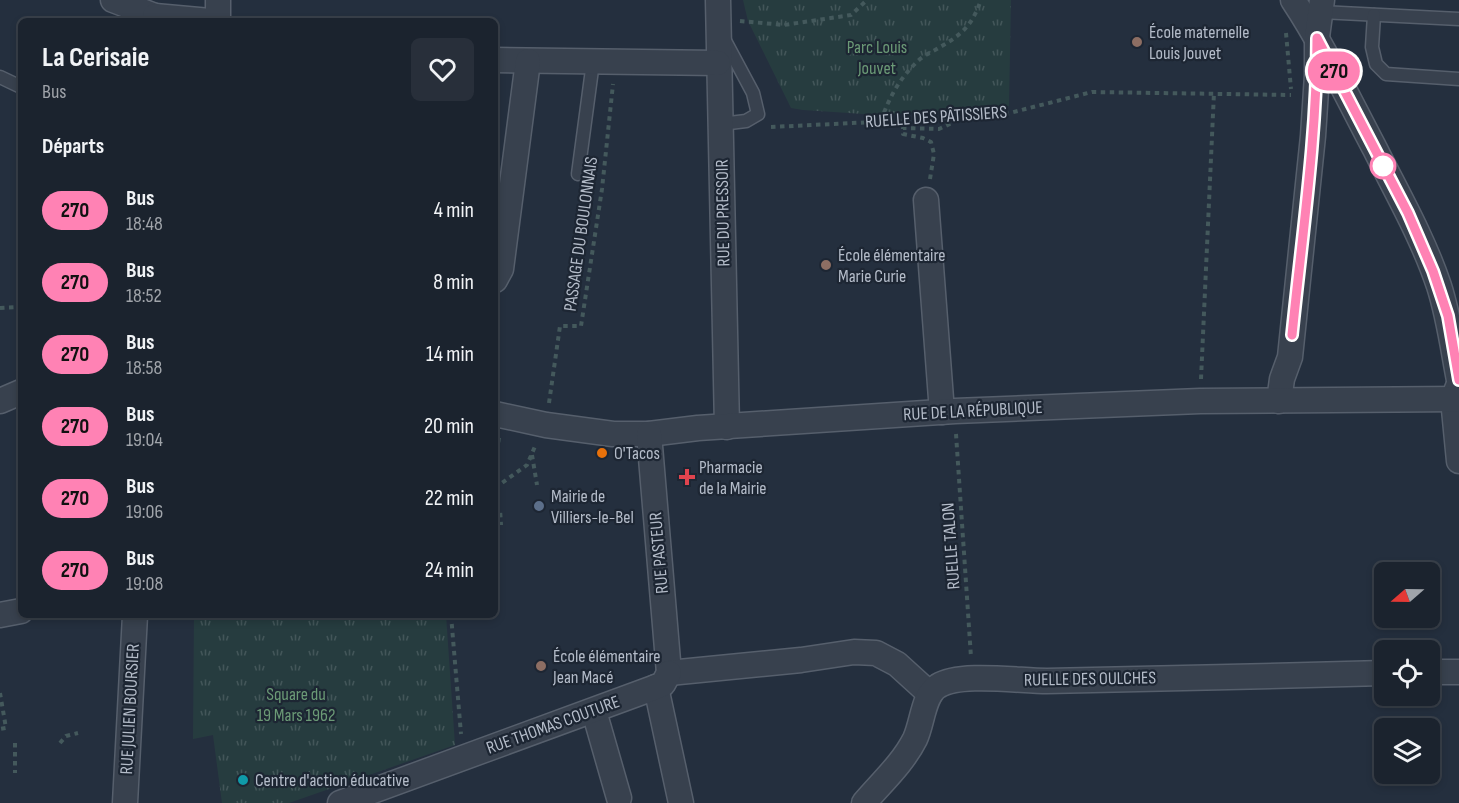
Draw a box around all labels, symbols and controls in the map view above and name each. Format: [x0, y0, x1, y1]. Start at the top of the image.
place label: École maternelle Louis Jouvet [1149, 22, 1249, 64]
marker: École maternelle Louis Jouvet [1130, 35, 1144, 49]
park label: Parc Louis Jouvet [847, 37, 907, 79]
button: heart [411, 38, 474, 101]
text: La Cerisaie [42, 41, 149, 74]
line badge: 270 [1300, 52, 1368, 90]
text: 270 [1320, 59, 1348, 84]
text: Bus [42, 80, 66, 104]
street label: RUELLE DES PÂTISSIERS [864, 102, 1008, 132]
text: Départs [42, 133, 104, 160]
unlabelled marker [1370, 153, 1396, 179]
street label: PASSAGE DU BOULONNAIS [560, 155, 602, 313]
street label: RUE DU PRESSOIR [712, 159, 734, 267]
text: Bus [126, 185, 155, 212]
text: 4 min [434, 197, 474, 224]
text: 270 [61, 198, 89, 223]
text: 18:48 [126, 212, 163, 236]
place label: École élémentaire Marie Curie [838, 245, 946, 287]
text: Bus [126, 257, 155, 284]
marker: École élémentaire Marie Curie [819, 258, 833, 272]
text: 8 min [433, 269, 474, 296]
text: 270 [61, 270, 89, 295]
text: 18:52 [126, 284, 162, 308]
text: Bus [126, 329, 155, 356]
text: 14 min [426, 341, 474, 368]
text: 270 [61, 342, 89, 367]
text: 18:58 [126, 356, 162, 380]
street label: RUE DE LA RÉPUBLIQUE [903, 397, 1043, 425]
text: Bus [126, 401, 155, 428]
text: 20 min [424, 413, 474, 440]
text: 270 [61, 414, 89, 439]
text: 19:04 [126, 428, 163, 452]
place label: O'Tacos [614, 443, 660, 464]
marker: O'Tacos [595, 446, 609, 460]
place label: Pharmacie de la Mairie [699, 457, 766, 499]
marker: Pharmacie de la Mairie [680, 470, 694, 484]
text: Bus [126, 473, 155, 500]
text: 22 min [425, 485, 474, 512]
text: 270 [61, 486, 89, 511]
place label: Mairie de Villiers-le-Bel [551, 486, 634, 528]
marker: Mairie de Villiers-le-Bel [532, 499, 546, 513]
text: 19:06 [126, 500, 163, 524]
street label: RUELLE TALON [937, 502, 965, 590]
street label: RUE PASTEUR [645, 511, 673, 595]
text: Bus [126, 545, 155, 572]
text: 24 min [425, 557, 474, 584]
text: 270 [61, 558, 89, 583]
north arrow [1374, 562, 1440, 628]
map controls [1374, 562, 1440, 784]
text: 19:08 [126, 572, 163, 596]
button: locate [1374, 640, 1440, 706]
street label: RUE JULIEN BOURSIER [116, 643, 144, 775]
place label: École élémentaire Jean Macé [552, 646, 661, 688]
marker: École élémentaire Jean Macé [534, 659, 548, 673]
street label: RUELLE DES OULCHES [1024, 667, 1157, 691]
park label: Square du 19 Mars 1962 [257, 684, 335, 726]
street label: RUE THOMAS COUTURE [484, 691, 622, 759]
button: layers [1374, 718, 1440, 784]
place label: Centre d'action éducative [255, 770, 409, 791]
marker: Centre d'action éducative [236, 773, 250, 787]

